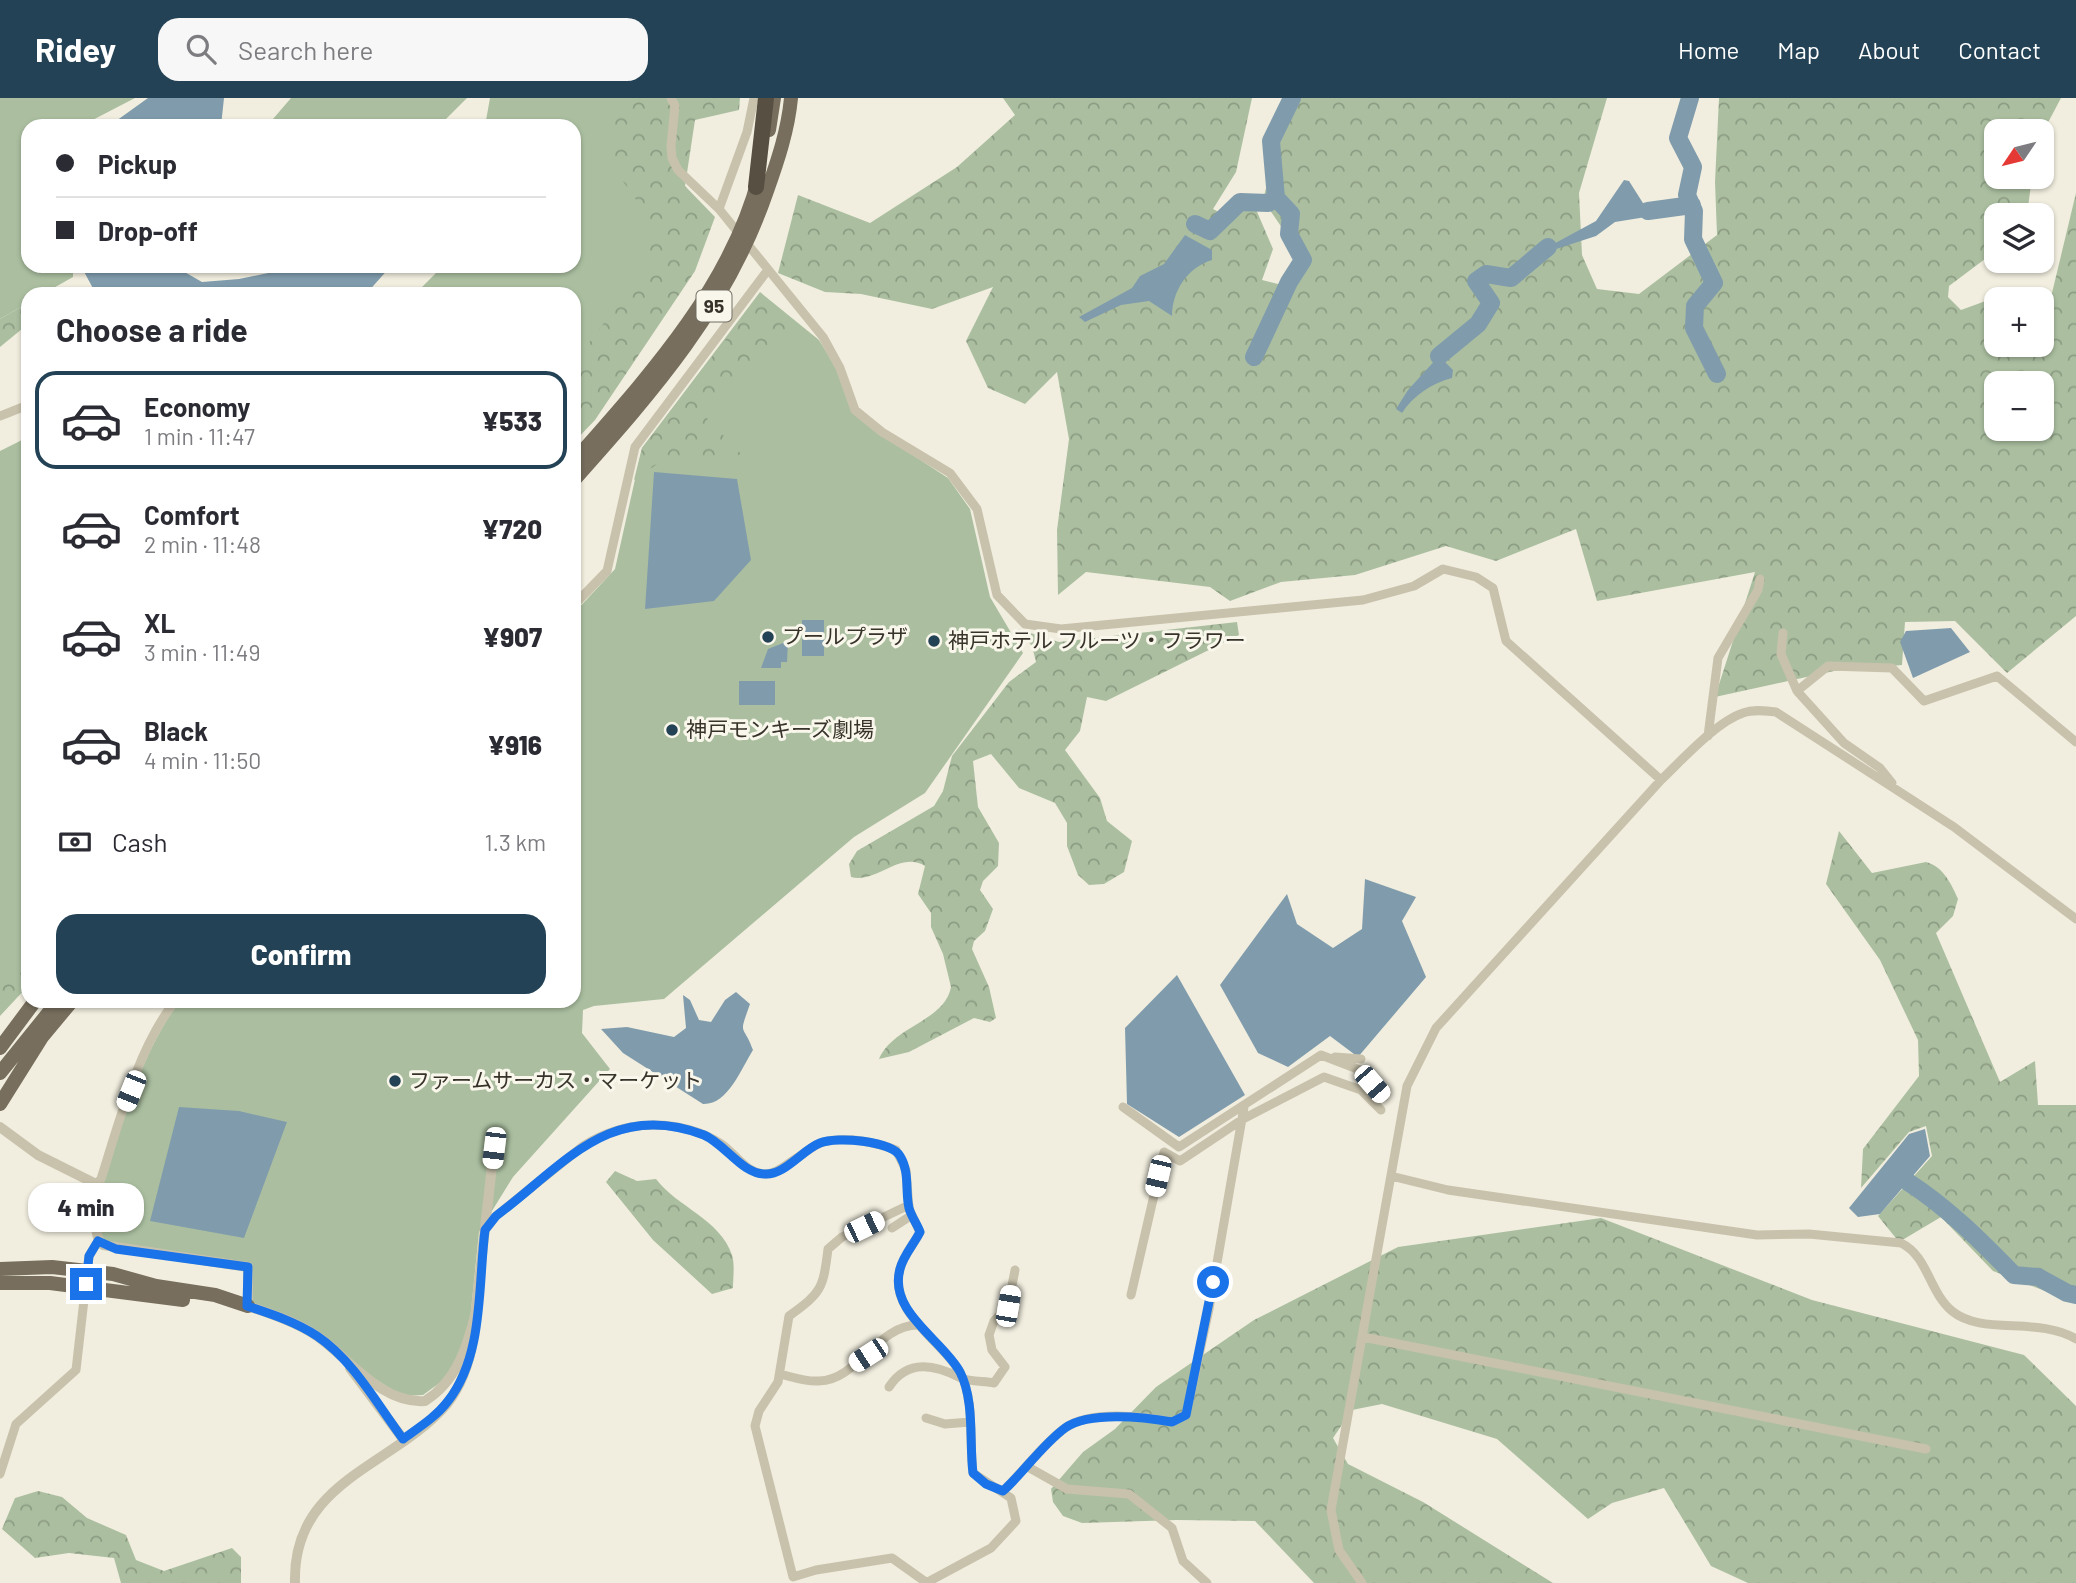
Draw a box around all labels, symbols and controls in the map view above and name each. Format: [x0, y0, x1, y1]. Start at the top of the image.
search box [158, 18, 648, 81]
text: Ridey [35, 29, 116, 69]
icon: search [182, 30, 220, 68]
text: Search here [238, 34, 373, 65]
text: Home [1678, 35, 1739, 64]
text: Map [1777, 35, 1820, 64]
text: About [1858, 35, 1920, 64]
text: Contact [1958, 35, 2041, 64]
north arrow [1984, 119, 2054, 189]
map controls [1984, 119, 2054, 441]
text: Pickup [98, 148, 177, 179]
button: layers [1984, 203, 2054, 273]
text: Drop-off [98, 215, 198, 246]
button: + [1984, 287, 2054, 357]
road number: 95 [696, 290, 732, 322]
text: Choose a ride [56, 310, 248, 348]
button: − [1984, 371, 2054, 441]
icon: car [60, 389, 123, 452]
text: Economy [144, 391, 250, 422]
text: ¥533 [481, 405, 542, 436]
text: 1 min · 11:47 [144, 422, 255, 450]
icon: car [60, 497, 123, 560]
text: Comfort [144, 499, 240, 530]
text: ¥720 [481, 513, 542, 544]
text: 2 min · 11:48 [144, 530, 261, 558]
icon: car [60, 605, 123, 668]
text: XL [144, 607, 175, 638]
text: ¥907 [482, 621, 542, 652]
place label: プールプラザ [782, 623, 908, 648]
place label: 神戸ホテル フルーツ・フラワー [948, 627, 1246, 652]
marker: プールプラザ [760, 629, 776, 645]
marker: 神戸ホテル フルーツ・フラワー [926, 633, 942, 649]
text: 3 min · 11:49 [144, 638, 260, 666]
icon: car [60, 713, 123, 776]
text: Black [144, 715, 208, 746]
place label: 神戸モンキーズ劇場 [686, 716, 874, 741]
marker: 神戸モンキーズ劇場 [664, 722, 680, 738]
text: ¥916 [487, 729, 542, 760]
text: 4 min · 11:50 [144, 746, 261, 774]
icon: cash [56, 823, 94, 861]
text: Cash [112, 826, 167, 857]
text: 1.3 km [485, 828, 546, 856]
button: Confirm [56, 914, 546, 994]
car [1351, 1061, 1394, 1107]
place label: ファームサーカス・マーケット [409, 1067, 702, 1092]
car [114, 1068, 149, 1114]
marker: ファームサーカス・マーケット [387, 1073, 403, 1089]
car [482, 1126, 507, 1170]
car [1144, 1153, 1173, 1199]
callout: 4 min [28, 1182, 144, 1232]
text: 4 min [58, 1193, 114, 1221]
car [841, 1208, 888, 1246]
route start [1197, 1266, 1229, 1298]
route end [70, 1268, 102, 1300]
car [995, 1283, 1022, 1329]
car [845, 1335, 892, 1375]

